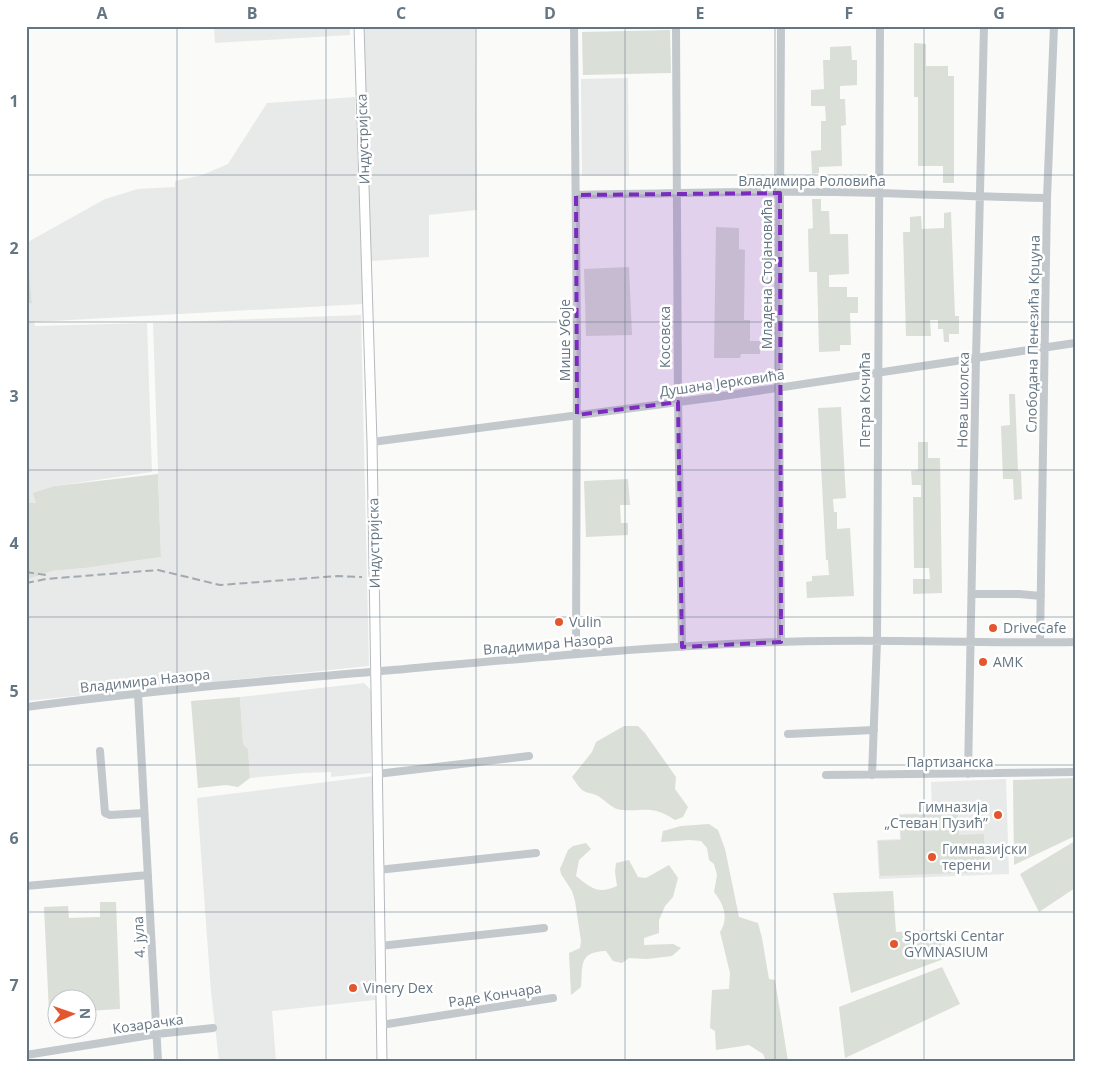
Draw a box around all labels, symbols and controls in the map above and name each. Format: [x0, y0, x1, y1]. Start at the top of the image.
text: A [96, 2, 108, 24]
text: B [247, 2, 257, 24]
text: C [396, 2, 406, 24]
text: D [544, 2, 556, 24]
text: E [696, 2, 705, 24]
text: F [845, 2, 853, 24]
text: G [993, 2, 1005, 24]
text: 1 [9, 90, 19, 112]
street label: Индустријска [351, 93, 374, 185]
street label: Владимира Роловића [738, 171, 886, 190]
street label: Младена Стојановића [757, 199, 776, 349]
street label: Слободана Пенезића Крцуна [1021, 235, 1044, 433]
text: 2 [9, 237, 19, 259]
street label: Мише Убоје [555, 299, 574, 381]
street label: Косовска [655, 306, 674, 368]
street label: Петра Кочића [855, 352, 874, 448]
street label: Нова школска [952, 352, 973, 448]
street label: Душана Јерковића [658, 364, 786, 401]
text: 3 [9, 385, 19, 407]
street label: Индустријска [363, 498, 384, 588]
text: 4 [9, 532, 19, 554]
place label: Vulin [569, 612, 602, 631]
marker: Vulin [553, 616, 565, 628]
place label: DriveCafe [1003, 618, 1067, 637]
marker: DriveCafe [987, 622, 999, 634]
street label: Владимира Назора [482, 628, 614, 659]
place label: АМК [993, 652, 1023, 671]
marker: АМК [977, 656, 989, 668]
street label: Владимира Назора [79, 664, 211, 697]
text: 5 [9, 680, 19, 702]
street label: Партизанска [906, 752, 994, 771]
place label: Гимназија „Стеван Пузић” [884, 797, 988, 832]
marker: Гимназија „Стеван Пузић” [992, 809, 1004, 821]
text: 6 [9, 827, 19, 849]
place label: Гимназијски терени [942, 839, 1027, 874]
marker: Гимназијски терени [926, 851, 938, 863]
street label: 4. јула [128, 916, 149, 958]
place label: Sportski Centar GYMNASIUM [904, 926, 1005, 961]
marker: Sportski Centar GYMNASIUM [888, 938, 900, 950]
text: 7 [9, 974, 19, 996]
place label: Vinery Dex [363, 978, 434, 997]
street label: Раде Кончара [447, 978, 543, 1011]
marker: Vinery Dex [347, 982, 359, 994]
north arrow [48, 990, 98, 1040]
text: N [76, 1008, 95, 1020]
street label: Козарачка [111, 1009, 185, 1038]

